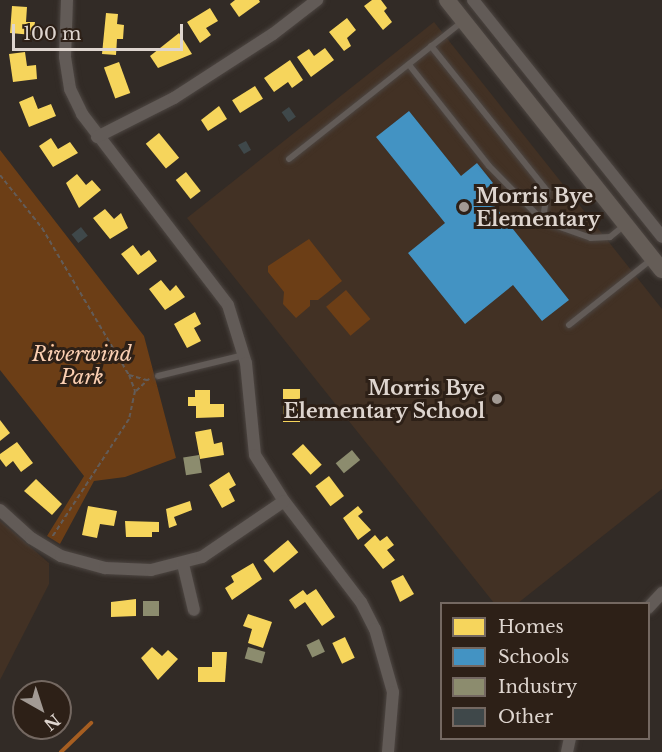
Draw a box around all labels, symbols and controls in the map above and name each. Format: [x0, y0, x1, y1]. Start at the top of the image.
scale bar [15, 12, 186, 50]
text: 100 m [23, 23, 81, 45]
place label: Morris Bye Elementary [476, 184, 600, 231]
marker: Morris Bye Elementary [457, 200, 471, 214]
park label: Riverwind Park [32, 342, 132, 389]
place label: Morris Bye Elementary School [283, 376, 485, 423]
marker: Morris Bye Elementary School [490, 392, 504, 406]
legend [440, 602, 650, 740]
text: Homes [498, 616, 564, 638]
text: Schools [498, 646, 569, 668]
text: Industry [498, 676, 577, 698]
north arrow [12, 680, 72, 740]
text: Other [498, 706, 553, 728]
text: N [40, 710, 64, 735]

